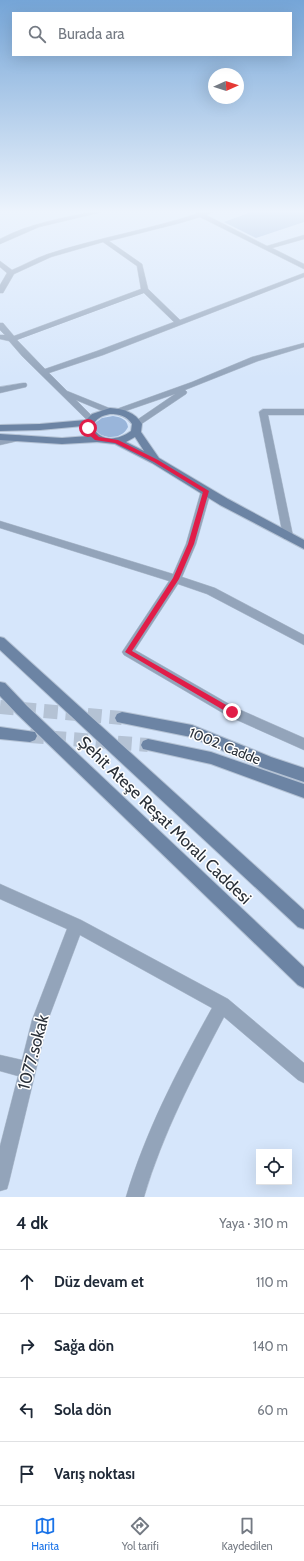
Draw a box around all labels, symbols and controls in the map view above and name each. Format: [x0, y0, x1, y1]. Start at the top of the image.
search box [12, 12, 292, 56]
icon: search [26, 23, 48, 45]
text: Burada ara [58, 25, 125, 43]
north arrow [208, 68, 244, 104]
route start [79, 419, 97, 437]
route end [223, 703, 241, 721]
street label: 1002. Cadde [187, 724, 263, 768]
street label: Şehit Ateşe Reşat Moralı Caddesi [74, 732, 256, 908]
street label: 1077.sokak [13, 1012, 53, 1092]
map controls [256, 1149, 292, 1185]
button: locate [256, 1149, 292, 1185]
text: 4 dk [16, 1213, 48, 1233]
text: Yaya · 310 m [219, 1215, 288, 1231]
icon: ahead [16, 1271, 38, 1293]
text: Düz devam et [54, 1273, 144, 1291]
text: 110 m [256, 1274, 288, 1290]
icon: right [16, 1335, 38, 1357]
text: Sağa dön [54, 1337, 114, 1355]
text: 140 m [253, 1338, 288, 1354]
icon: left [16, 1399, 38, 1421]
text: Sola dön [54, 1401, 111, 1419]
text: 60 m [257, 1402, 288, 1418]
icon: arrive [16, 1463, 38, 1485]
text: Varış noktası [54, 1465, 135, 1483]
tab: Harita [31, 1515, 59, 1553]
tab: Yol tarifi [122, 1515, 159, 1553]
tab: Kaydedilen [221, 1515, 273, 1553]

